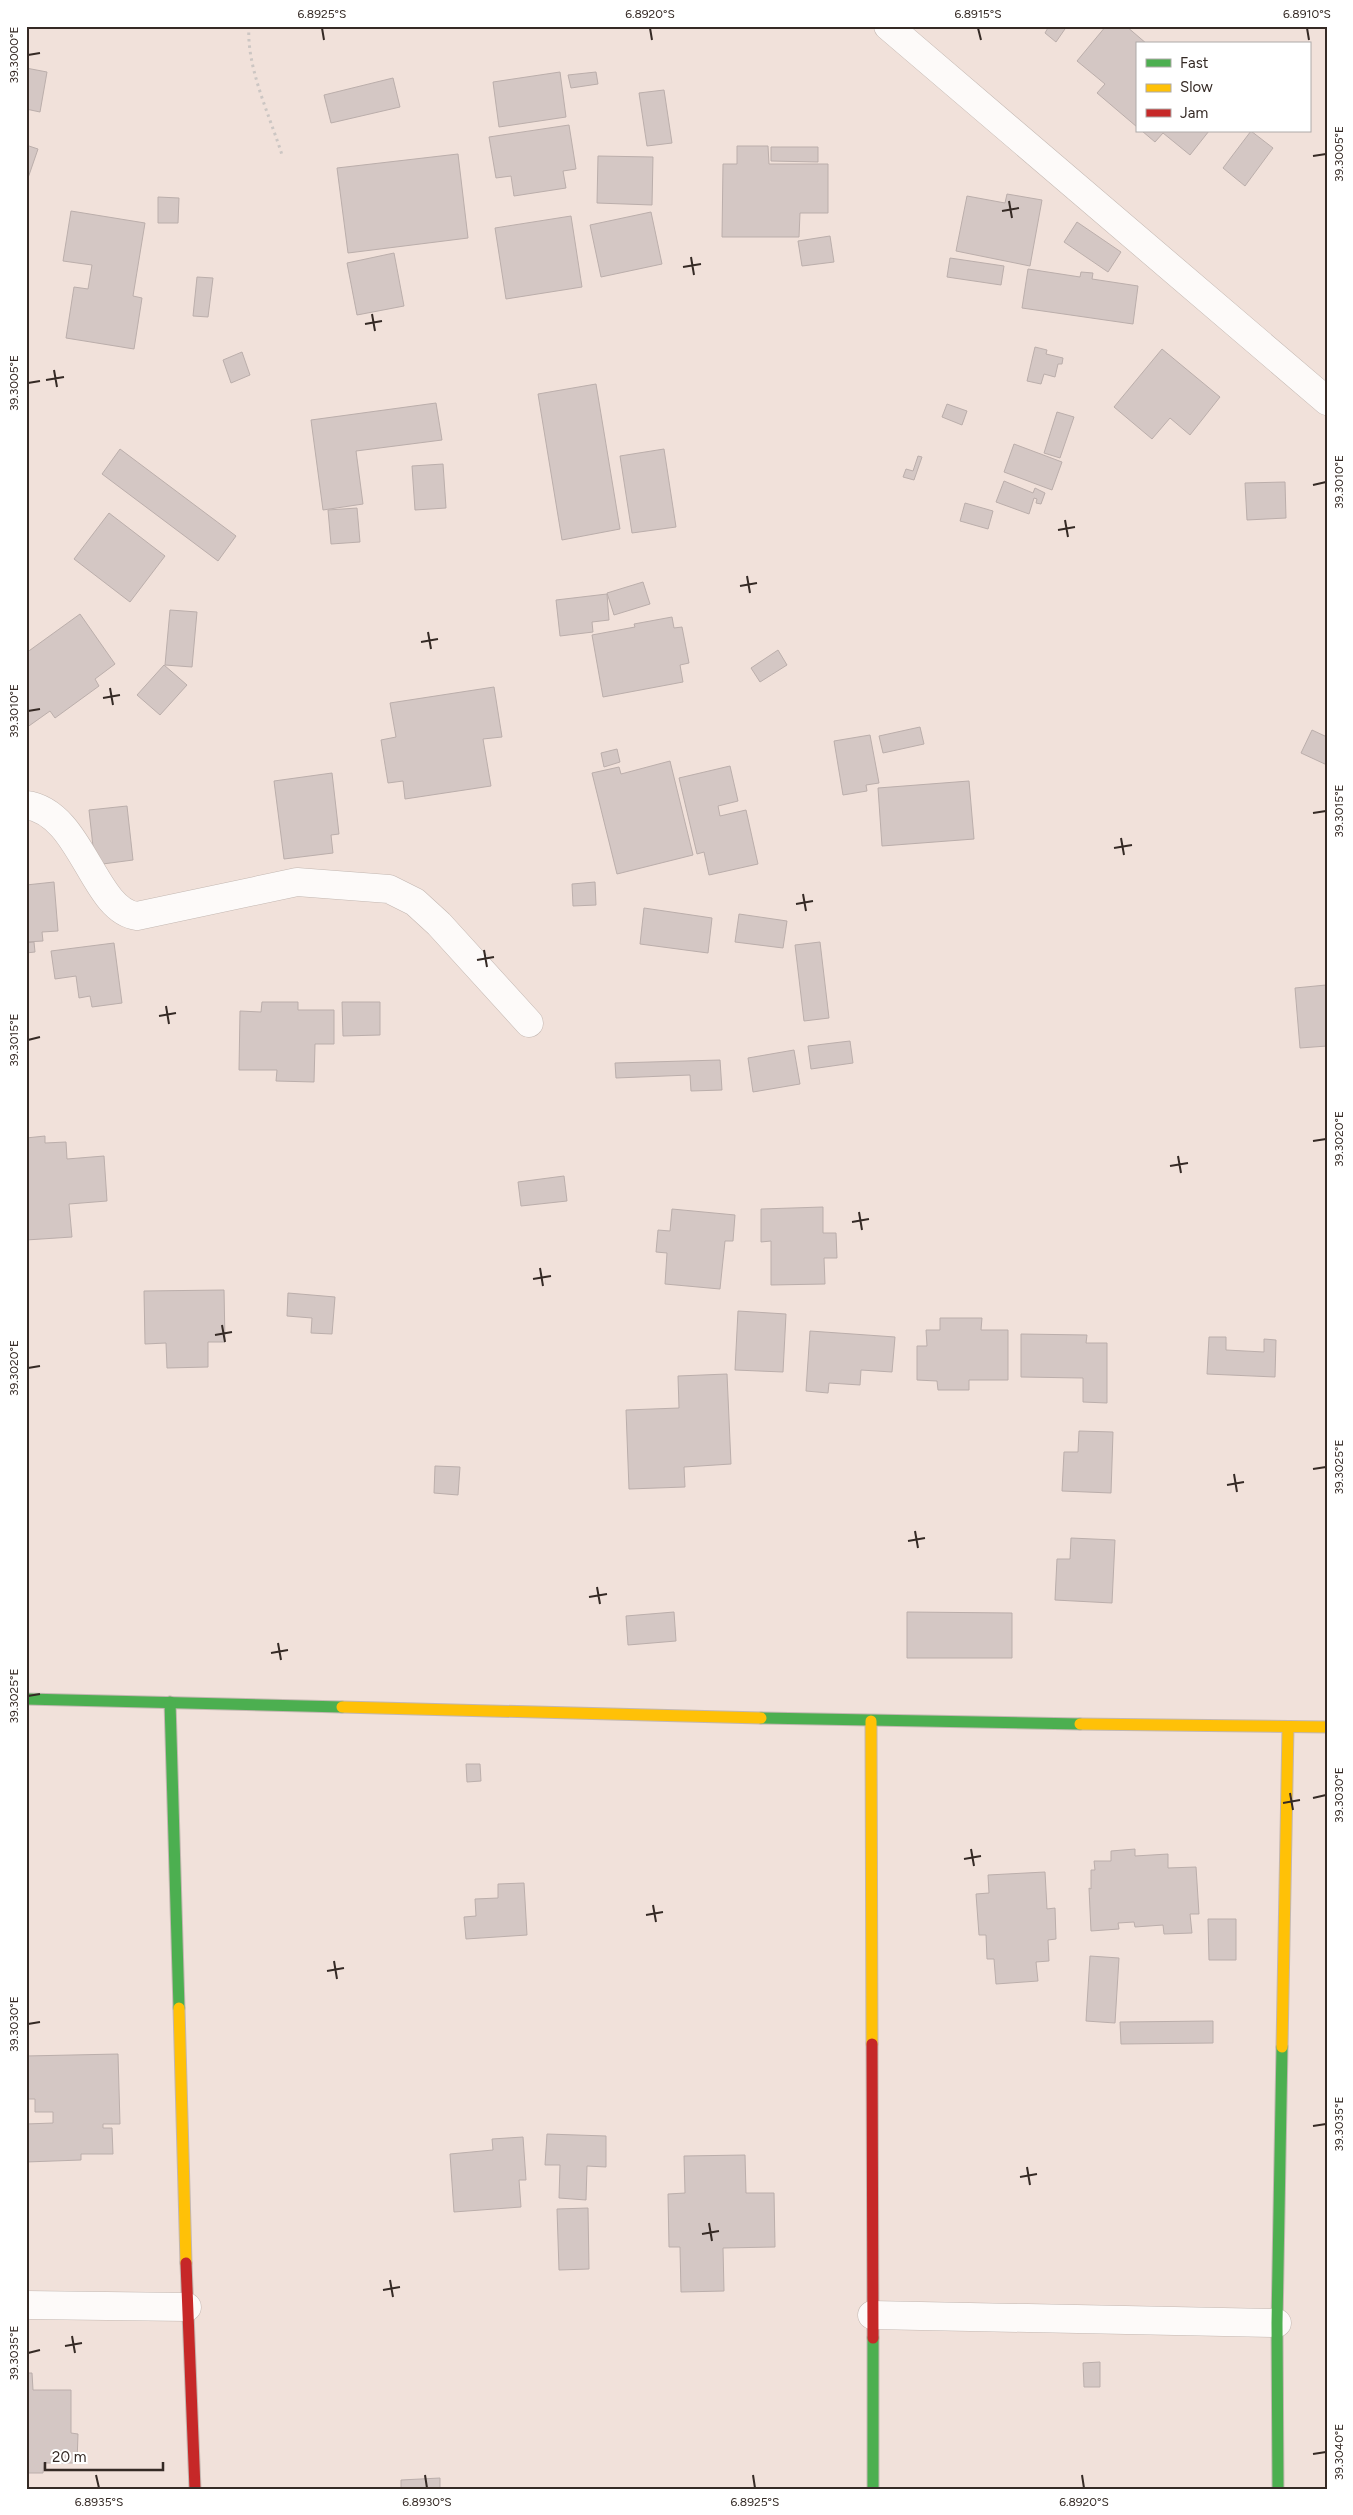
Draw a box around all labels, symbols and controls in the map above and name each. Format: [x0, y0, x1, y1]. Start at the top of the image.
text: 6.8925°S [298, 7, 346, 21]
text: 6.8920°S [625, 7, 675, 21]
text: 6.8915°S [954, 7, 1002, 21]
text: 6.8910°S [1283, 7, 1331, 21]
text: 39.3000°E [7, 27, 21, 83]
legend [1136, 42, 1310, 132]
text: Fast [1180, 54, 1209, 72]
text: Slow [1180, 78, 1213, 96]
text: Jam [1180, 104, 1208, 122]
text: 39.3005°E [1332, 126, 1346, 182]
text: 39.3005°E [7, 355, 21, 411]
text: 39.3010°E [1332, 455, 1346, 509]
text: 39.3010°E [7, 684, 21, 738]
text: 39.3015°E [1332, 784, 1346, 838]
text: 39.3015°E [7, 1013, 21, 1067]
text: 39.3020°E [1332, 1111, 1346, 1167]
text: 39.3020°E [7, 1340, 21, 1396]
text: 39.3025°E [1332, 1439, 1346, 1495]
text: 39.3025°E [7, 1668, 21, 1724]
text: 39.3030°E [1332, 1767, 1346, 1823]
text: 39.3030°E [7, 1996, 21, 2052]
text: 39.3035°E [1332, 2097, 1346, 2152]
text: 39.3035°E [7, 2326, 21, 2381]
text: 39.3040°E [1332, 2424, 1346, 2480]
scale bar [45, 2440, 162, 2472]
text: 20 m [52, 2448, 86, 2466]
text: 6.8935°S [75, 2495, 123, 2509]
text: 6.8930°S [402, 2495, 452, 2509]
text: 6.8925°S [731, 2495, 779, 2509]
text: 6.8920°S [1059, 2495, 1109, 2509]

